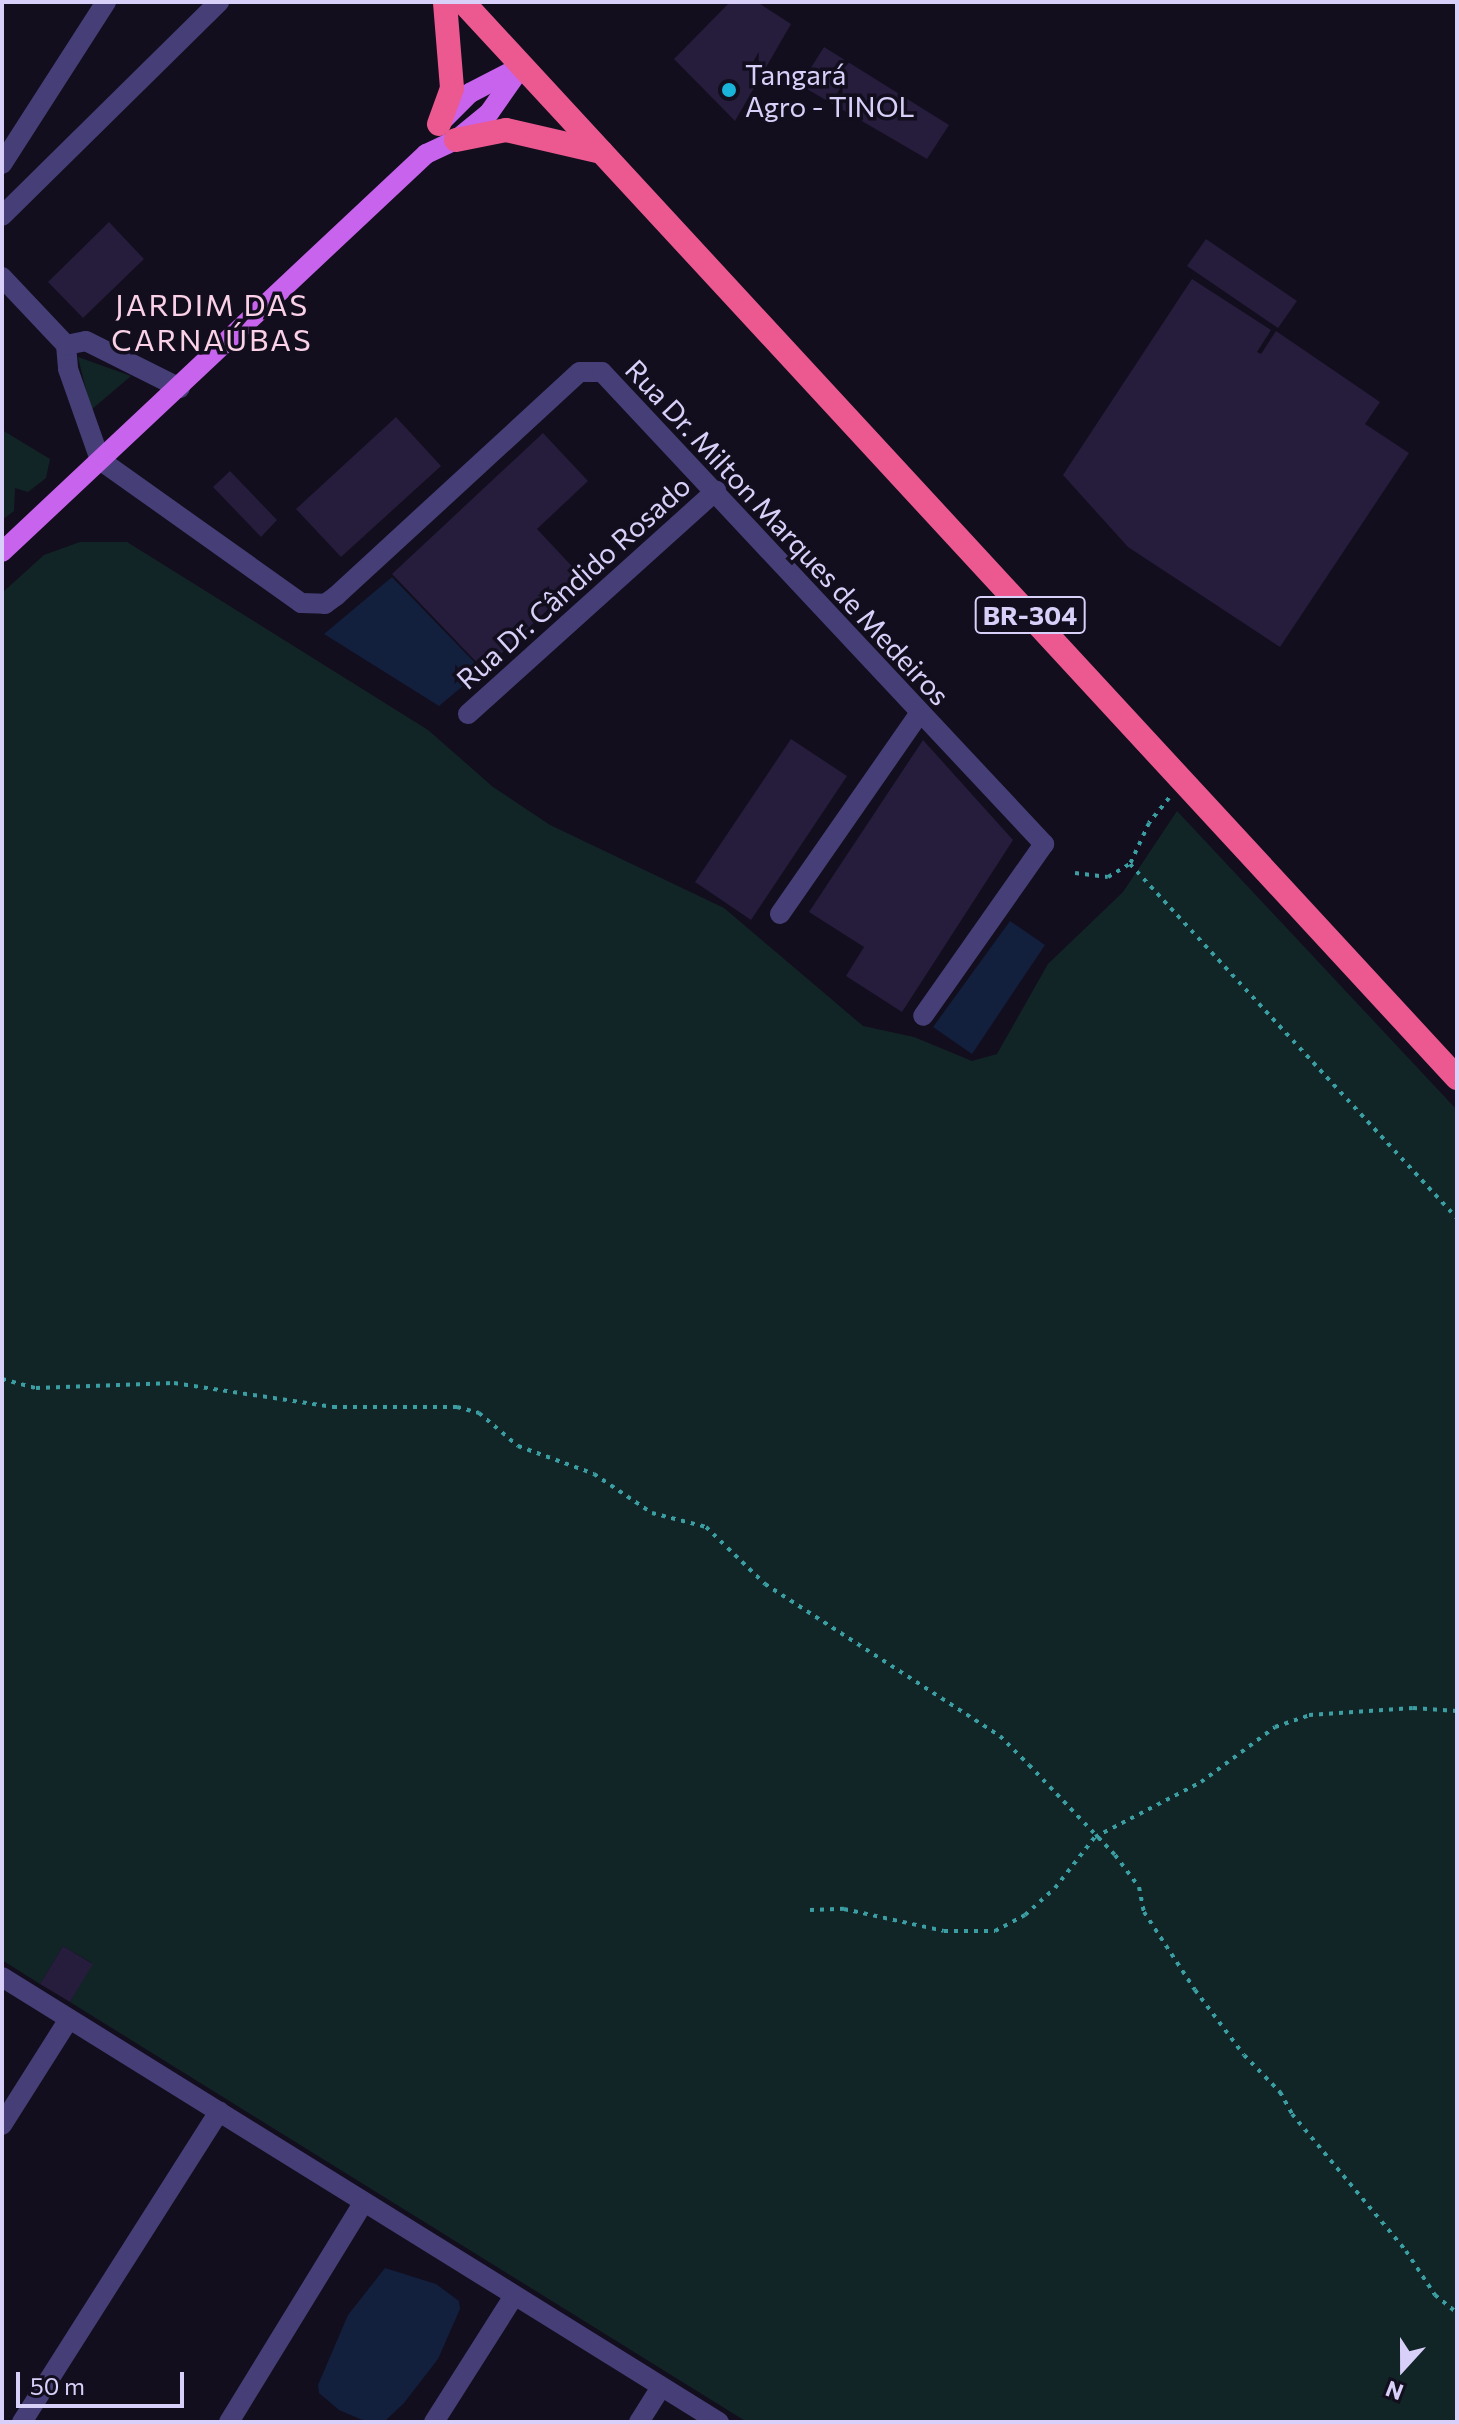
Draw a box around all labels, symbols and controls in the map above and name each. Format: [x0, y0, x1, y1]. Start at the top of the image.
place label: Tangará Agro - TINOL [745, 57, 915, 123]
marker: Tangará Agro - TINOL [720, 81, 738, 99]
district label: JARDIM DAS CARNAÚBAS [111, 286, 313, 356]
street label: Rua Dr. Milton Marques de Medeiros [619, 352, 957, 712]
street label: Rua Dr. Cândido Rosado [449, 468, 697, 696]
road number: BR-304 [974, 593, 1086, 637]
north arrow [1363, 2328, 1443, 2408]
scale bar [20, 2356, 188, 2406]
text: 50 m [30, 2371, 85, 2400]
text: N [1382, 2375, 1407, 2406]

